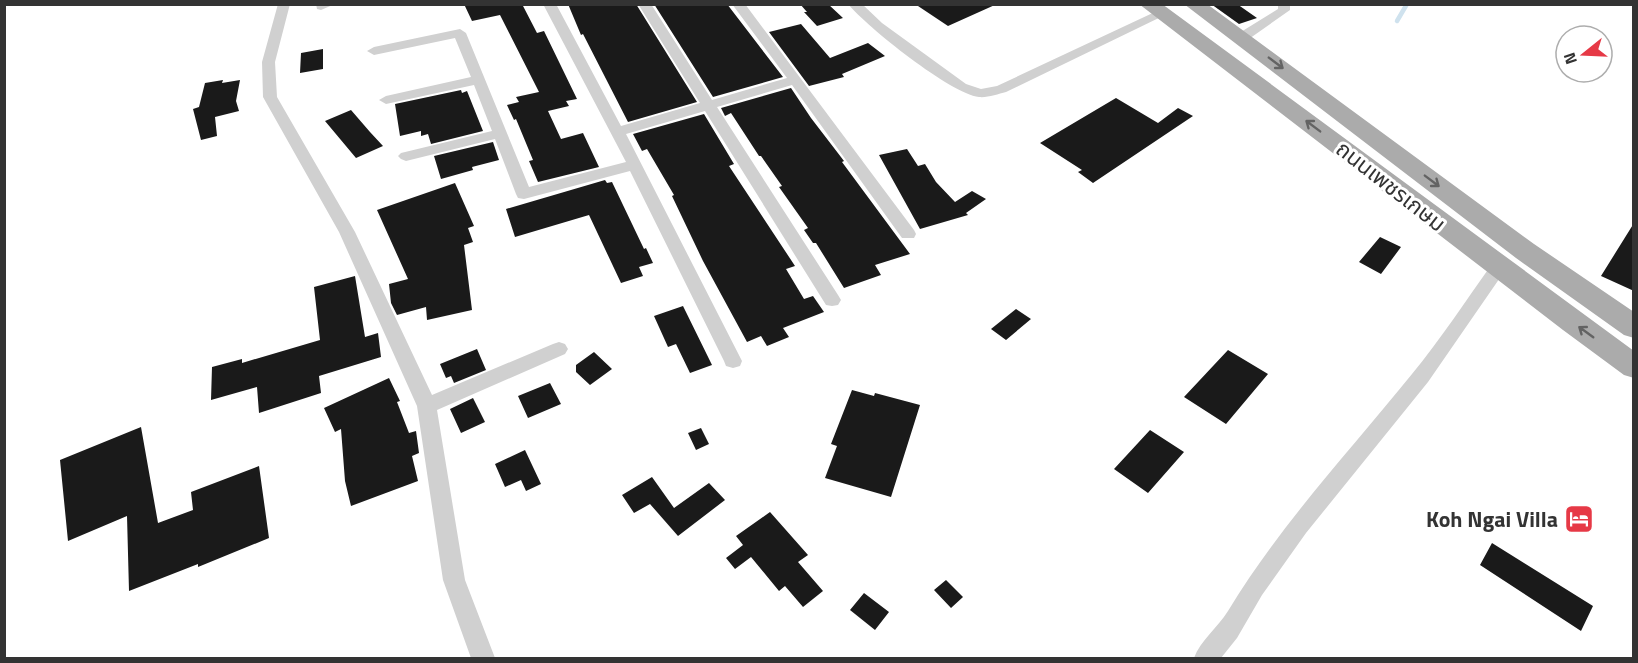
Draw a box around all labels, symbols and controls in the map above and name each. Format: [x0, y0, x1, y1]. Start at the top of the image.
north arrow [1554, 24, 1614, 84]
text: N [1557, 50, 1583, 68]
one-way arrow [1267, 57, 1283, 70]
one-way arrow [1306, 120, 1322, 133]
street label: ถนนเพชรเกษม [1329, 132, 1453, 240]
one-way arrow [1423, 174, 1439, 187]
one-way arrow [1579, 326, 1595, 339]
place label: Koh Ngai Villa [1426, 502, 1558, 536]
hotel icon: Koh Ngai Villa [1563, 503, 1595, 535]

